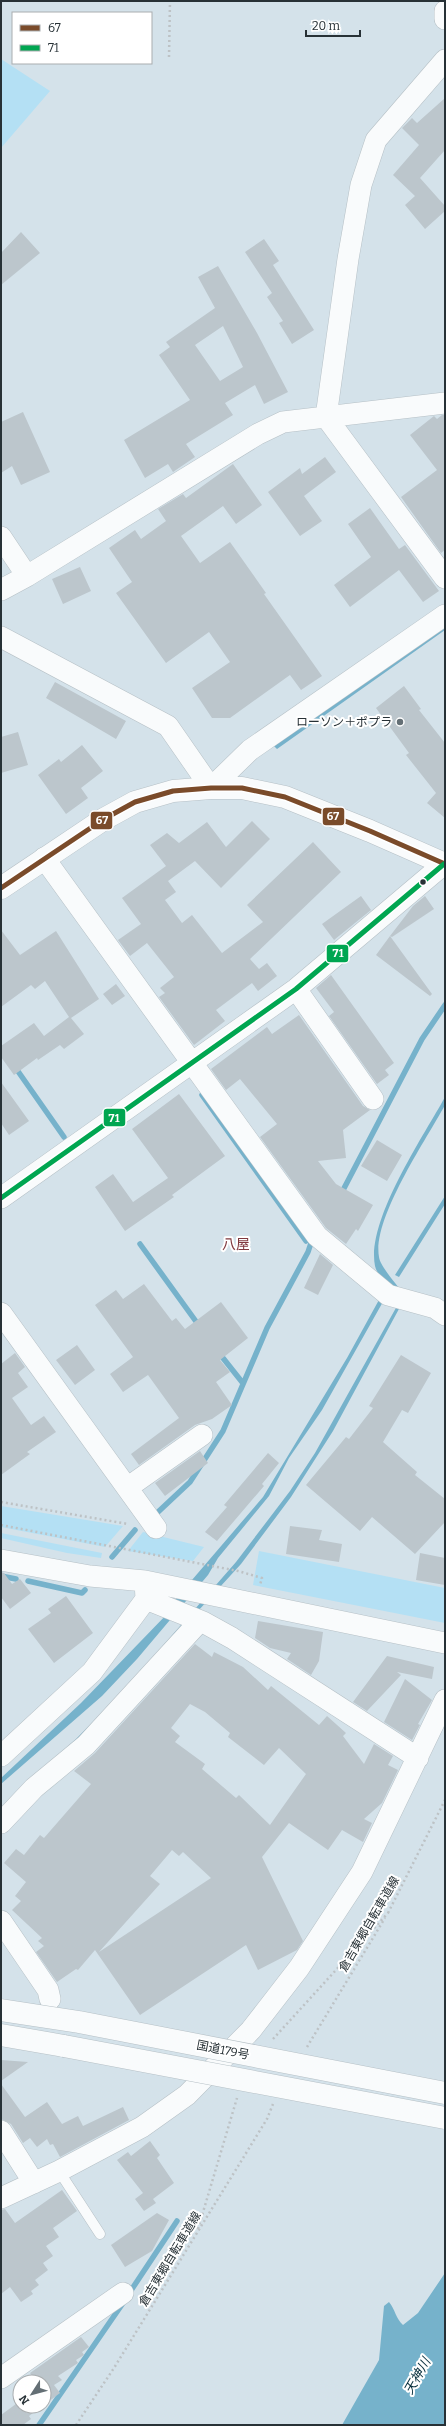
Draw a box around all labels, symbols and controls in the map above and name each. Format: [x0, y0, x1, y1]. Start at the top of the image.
legend [12, 12, 152, 64]
scale bar [306, 12, 360, 38]
text: 20 m [312, 19, 341, 33]
text: 67 [48, 21, 61, 35]
text: 71 [48, 41, 59, 55]
place label: ローソン＋ポプラ [296, 715, 392, 729]
marker: ローソン＋ポプラ [395, 717, 405, 727]
line badge: 67 [322, 807, 345, 826]
text: 67 [327, 810, 339, 823]
line badge: 67 [90, 811, 113, 830]
text: 67 [96, 814, 108, 827]
unlabelled marker [418, 877, 428, 887]
line badge: 71 [326, 944, 349, 963]
text: 71 [333, 947, 344, 960]
line badge: 71 [103, 1108, 126, 1127]
text: 71 [109, 1112, 120, 1125]
district label: 八屋 [222, 1236, 250, 1253]
street label: 倉吉東郷自転車道線 [336, 1874, 402, 1974]
street label: 国道179号 [195, 2038, 251, 2062]
street label: 倉吉東郷自転車道線 [136, 2209, 204, 2309]
water label: 天神川 [401, 2354, 434, 2397]
north arrow [12, 2374, 52, 2414]
text: N [16, 2392, 32, 2407]

